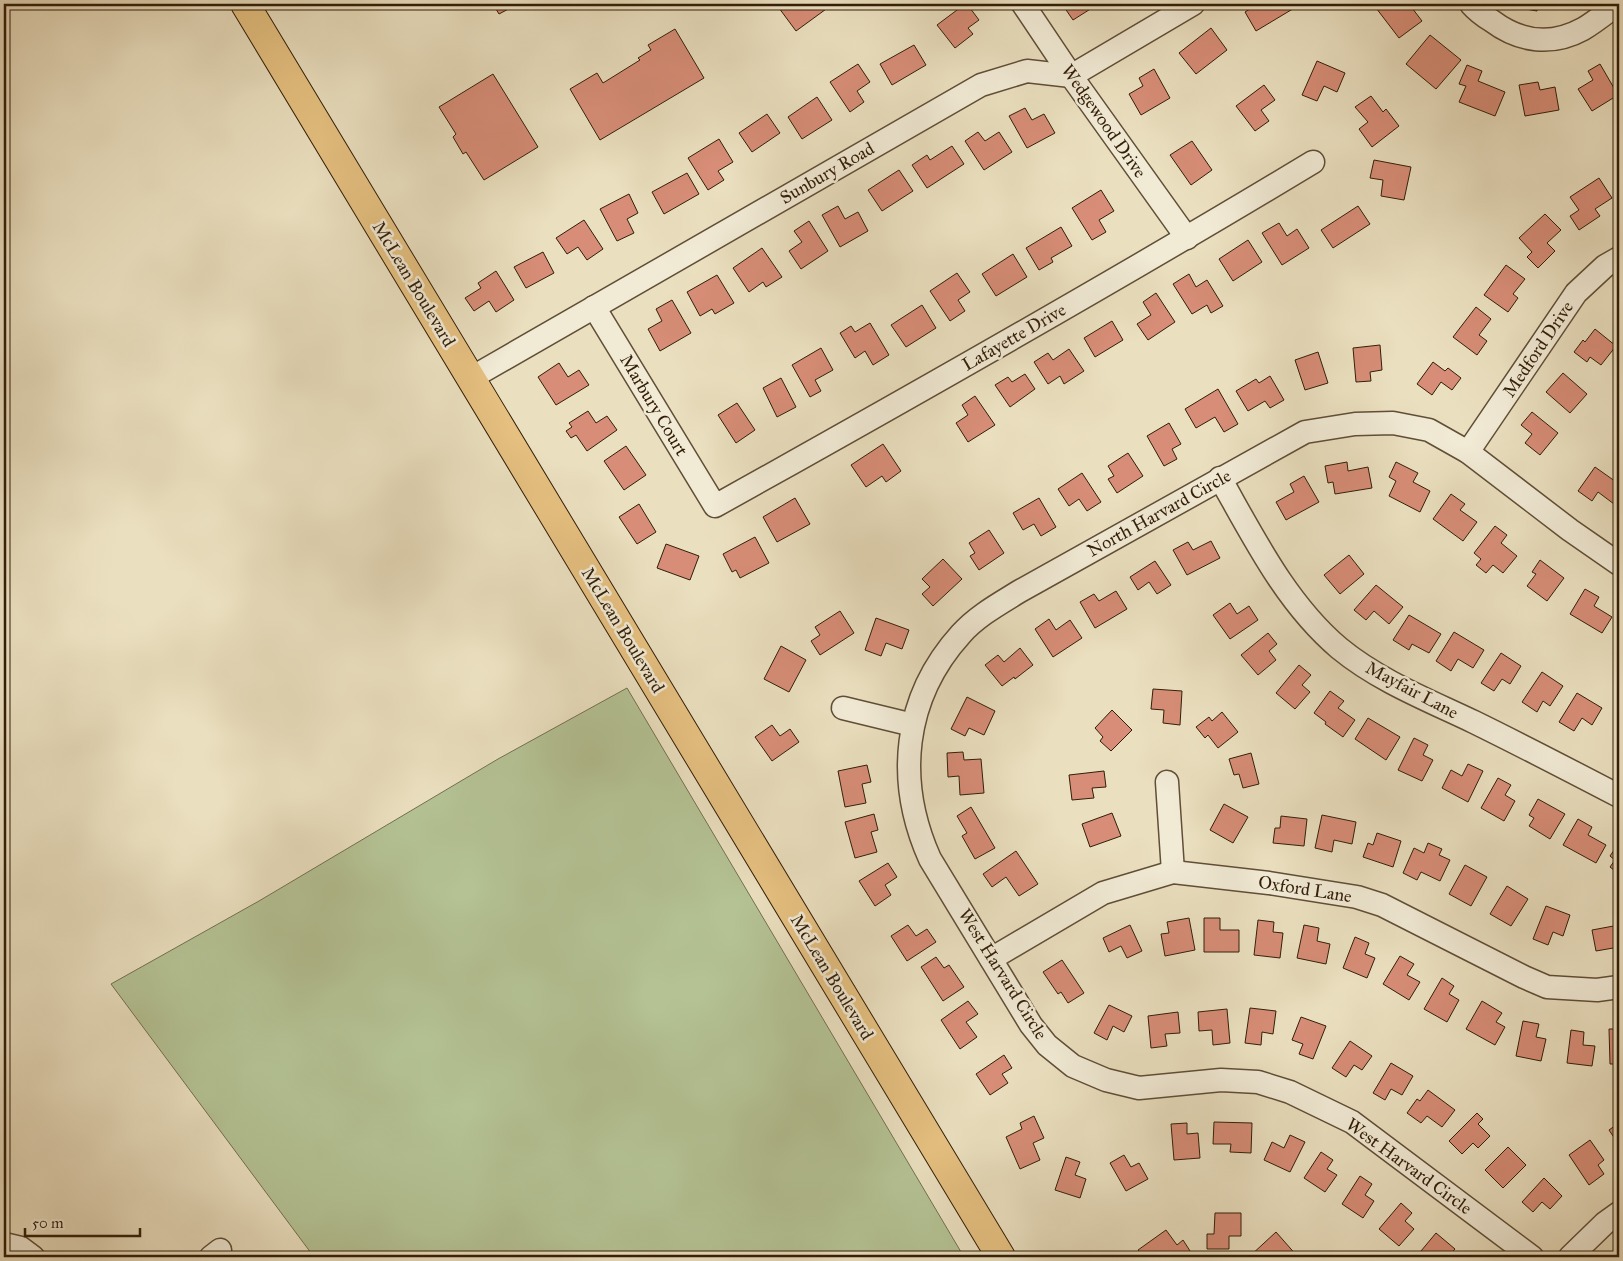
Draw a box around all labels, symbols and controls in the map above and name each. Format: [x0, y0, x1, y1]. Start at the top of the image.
street label: Wedgewood Drive [1056, 60, 1151, 183]
street label: Sunbury Road [776, 137, 878, 209]
street label: McLean Boulevard [368, 217, 460, 351]
street label: Medford Drive [1498, 297, 1578, 401]
street label: Lafayette Drive [958, 299, 1070, 375]
street label: Marbury Court [615, 350, 693, 460]
street label: North Harvard Circle [1083, 464, 1235, 562]
street label: McLean Boulevard [577, 563, 669, 697]
street label: Mayfair Lane [1362, 656, 1462, 724]
street label: Oxford Lane [1257, 871, 1353, 907]
street label: West Harvard Circle [954, 904, 1052, 1044]
street label: McLean Boulevard [786, 910, 878, 1044]
street label: West Harvard Circle [1342, 1113, 1476, 1219]
scale bar [25, 1206, 140, 1238]
text: 50 m [32, 1214, 64, 1232]

